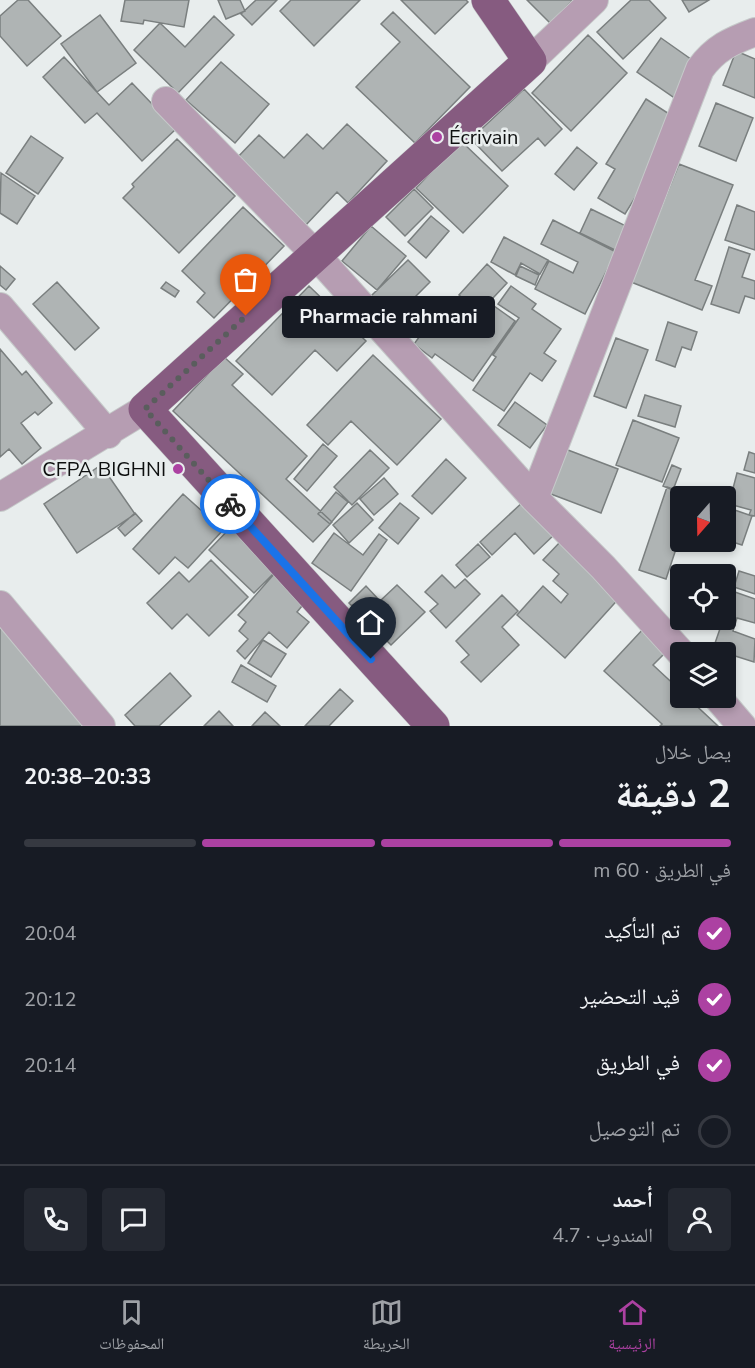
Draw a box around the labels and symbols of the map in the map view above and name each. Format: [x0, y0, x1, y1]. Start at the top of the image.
place label: Écrivain [449, 124, 518, 151]
marker: Écrivain [430, 130, 444, 144]
pin [220, 254, 271, 316]
callout: Pharmacie rahmani [282, 295, 495, 337]
place label: CFPA BIGHNI [42, 456, 166, 483]
marker: CFPA BIGHNI [171, 462, 185, 476]
courier [200, 474, 260, 534]
north arrow [670, 486, 736, 552]
pin [345, 597, 396, 659]

